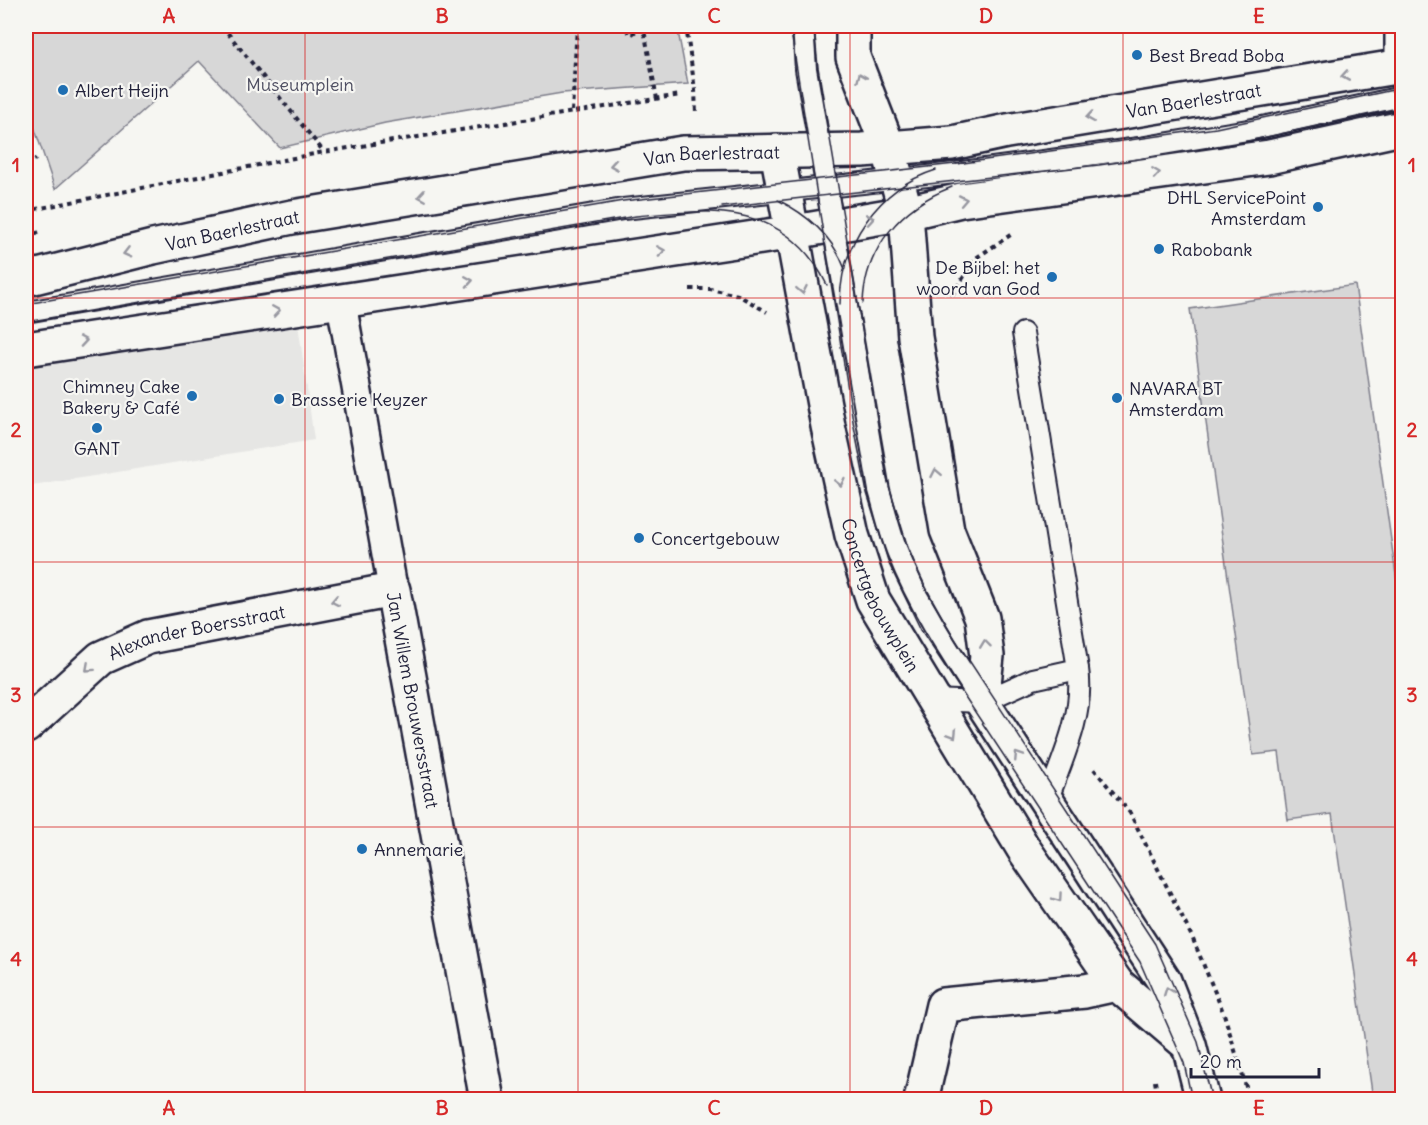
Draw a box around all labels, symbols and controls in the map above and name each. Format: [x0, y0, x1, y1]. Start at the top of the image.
text: A [163, 3, 176, 28]
text: B [435, 3, 449, 28]
text: C [707, 3, 721, 28]
text: D [979, 3, 993, 28]
text: E [1253, 3, 1265, 28]
place label: Best Bread Boba [1149, 44, 1285, 67]
marker: Best Bread Boba [1130, 48, 1144, 62]
one-way arrow [1340, 69, 1349, 81]
one-way arrow [856, 72, 868, 83]
park label: Museumplein [246, 73, 354, 96]
street label: Van Baerlestraat [1124, 78, 1263, 123]
place label: Albert Heijn [75, 79, 169, 102]
marker: Albert Heijn [56, 83, 70, 97]
one-way arrow [1086, 110, 1096, 123]
street label: Van Baerlestraat [642, 140, 780, 171]
text: 1 [12, 152, 20, 177]
text: 1 [1408, 152, 1416, 177]
one-way arrow [610, 158, 619, 170]
one-way arrow [1151, 167, 1160, 179]
place label: DHL ServicePoint Amsterdam [1167, 186, 1306, 230]
one-way arrow [417, 189, 427, 202]
one-way arrow [957, 194, 967, 207]
marker: DHL ServicePoint Amsterdam [1311, 200, 1325, 214]
street label: Van Baerlestraat [163, 205, 301, 256]
one-way arrow [865, 213, 875, 226]
place label: Rabobank [1171, 238, 1253, 261]
marker: Rabobank [1152, 242, 1166, 256]
one-way arrow [656, 245, 666, 258]
one-way arrow [123, 246, 133, 259]
place label: De Bijbel: het woord van God [916, 256, 1040, 300]
marker: De Bijbel: het woord van God [1045, 270, 1059, 284]
one-way arrow [463, 275, 473, 288]
one-way arrow [795, 285, 808, 295]
one-way arrow [271, 305, 281, 317]
one-way arrow [79, 335, 88, 347]
place label: Chimney Cake Bakery & Café [62, 375, 180, 419]
place label: NAVARA BT Amsterdam [1129, 377, 1224, 421]
place label: Brasserie Keyzer [291, 388, 428, 411]
marker: Chimney Cake Bakery & Café [185, 389, 199, 403]
marker: NAVARA BT Amsterdam [1110, 391, 1124, 405]
marker: Brasserie Keyzer [272, 392, 286, 406]
text: 2 [11, 417, 22, 442]
text: 2 [1407, 417, 1418, 442]
marker: GANT [90, 421, 104, 435]
place label: GANT [74, 437, 120, 460]
one-way arrow [930, 468, 943, 478]
one-way arrow [833, 476, 846, 486]
street label: Concertgebouwplein [837, 516, 925, 676]
place label: Concertgebouw [651, 527, 780, 550]
marker: Concertgebouw [632, 531, 646, 545]
street label: Jan Willem Brouwersstraat [382, 590, 444, 810]
one-way arrow [331, 594, 341, 607]
street label: Alexander Boersstraat [104, 599, 287, 665]
one-way arrow [980, 639, 992, 648]
one-way arrow [86, 661, 96, 672]
text: 3 [10, 682, 22, 707]
text: 3 [1406, 682, 1418, 707]
one-way arrow [946, 728, 958, 738]
one-way arrow [1014, 752, 1025, 763]
place label: Annemarie [374, 838, 463, 861]
marker: Annemarie [355, 842, 369, 856]
one-way arrow [1051, 892, 1062, 903]
text: 4 [10, 946, 22, 971]
text: 4 [1406, 946, 1418, 971]
one-way arrow [1162, 986, 1175, 997]
scale bar [1191, 1041, 1318, 1079]
text: 20 m [1200, 1050, 1242, 1073]
text: A [163, 1095, 176, 1120]
text: B [435, 1095, 449, 1120]
text: C [707, 1095, 721, 1120]
text: D [979, 1095, 993, 1120]
text: E [1253, 1095, 1265, 1120]

